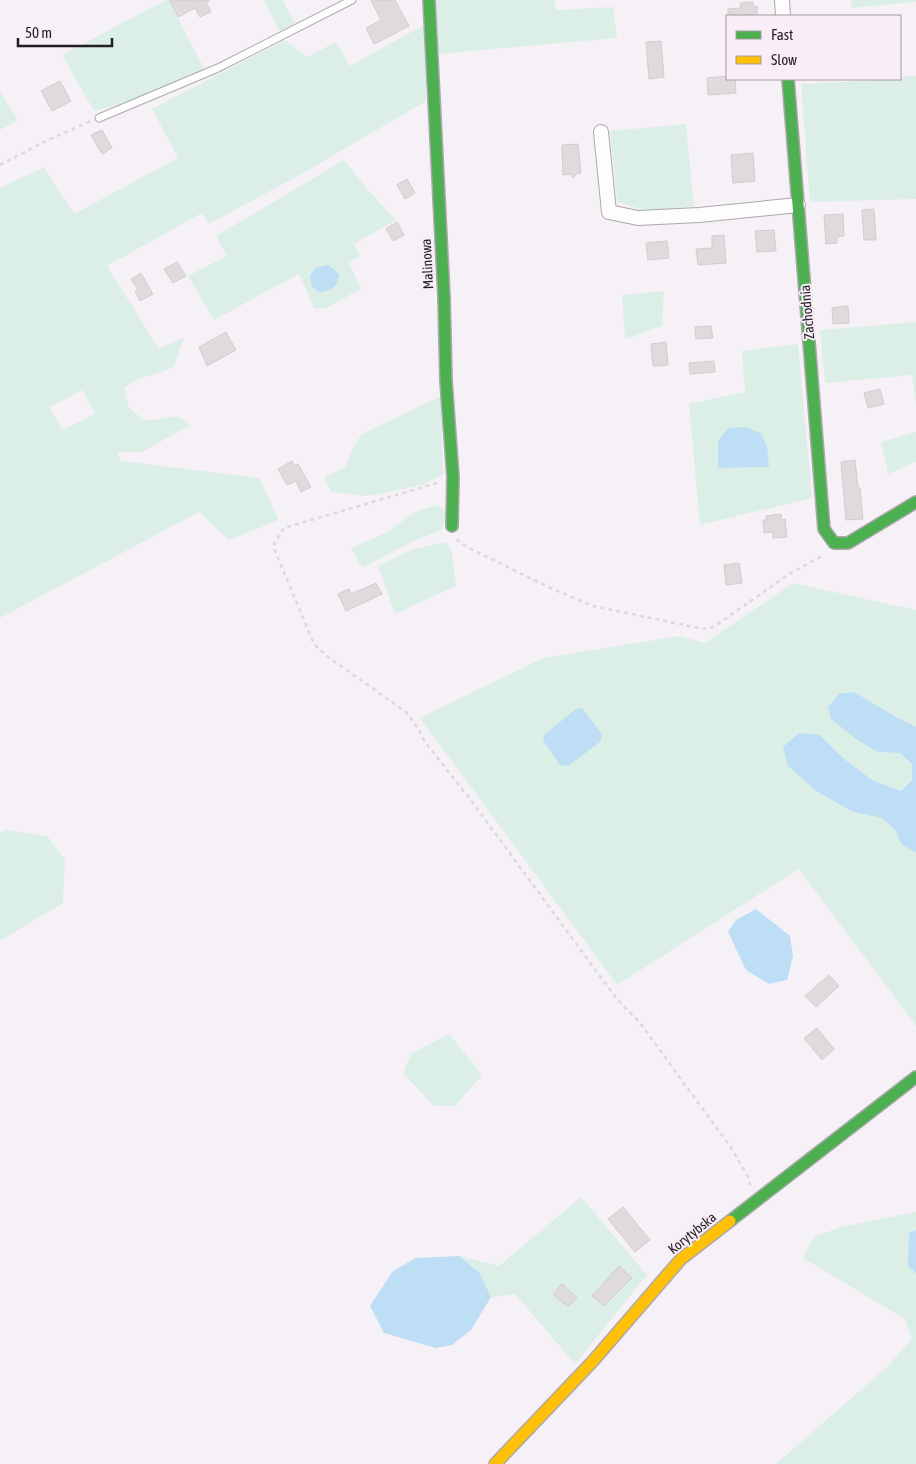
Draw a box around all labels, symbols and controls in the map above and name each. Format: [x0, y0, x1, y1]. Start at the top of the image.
scale bar [18, 15, 111, 47]
legend [726, 15, 901, 80]
text: 50 m [25, 24, 52, 41]
text: Fast [771, 26, 793, 43]
text: Slow [771, 51, 797, 68]
street label: Malinowa [418, 238, 436, 290]
street label: Zachodnia [797, 284, 817, 340]
street label: Korytybska [665, 1209, 719, 1257]

